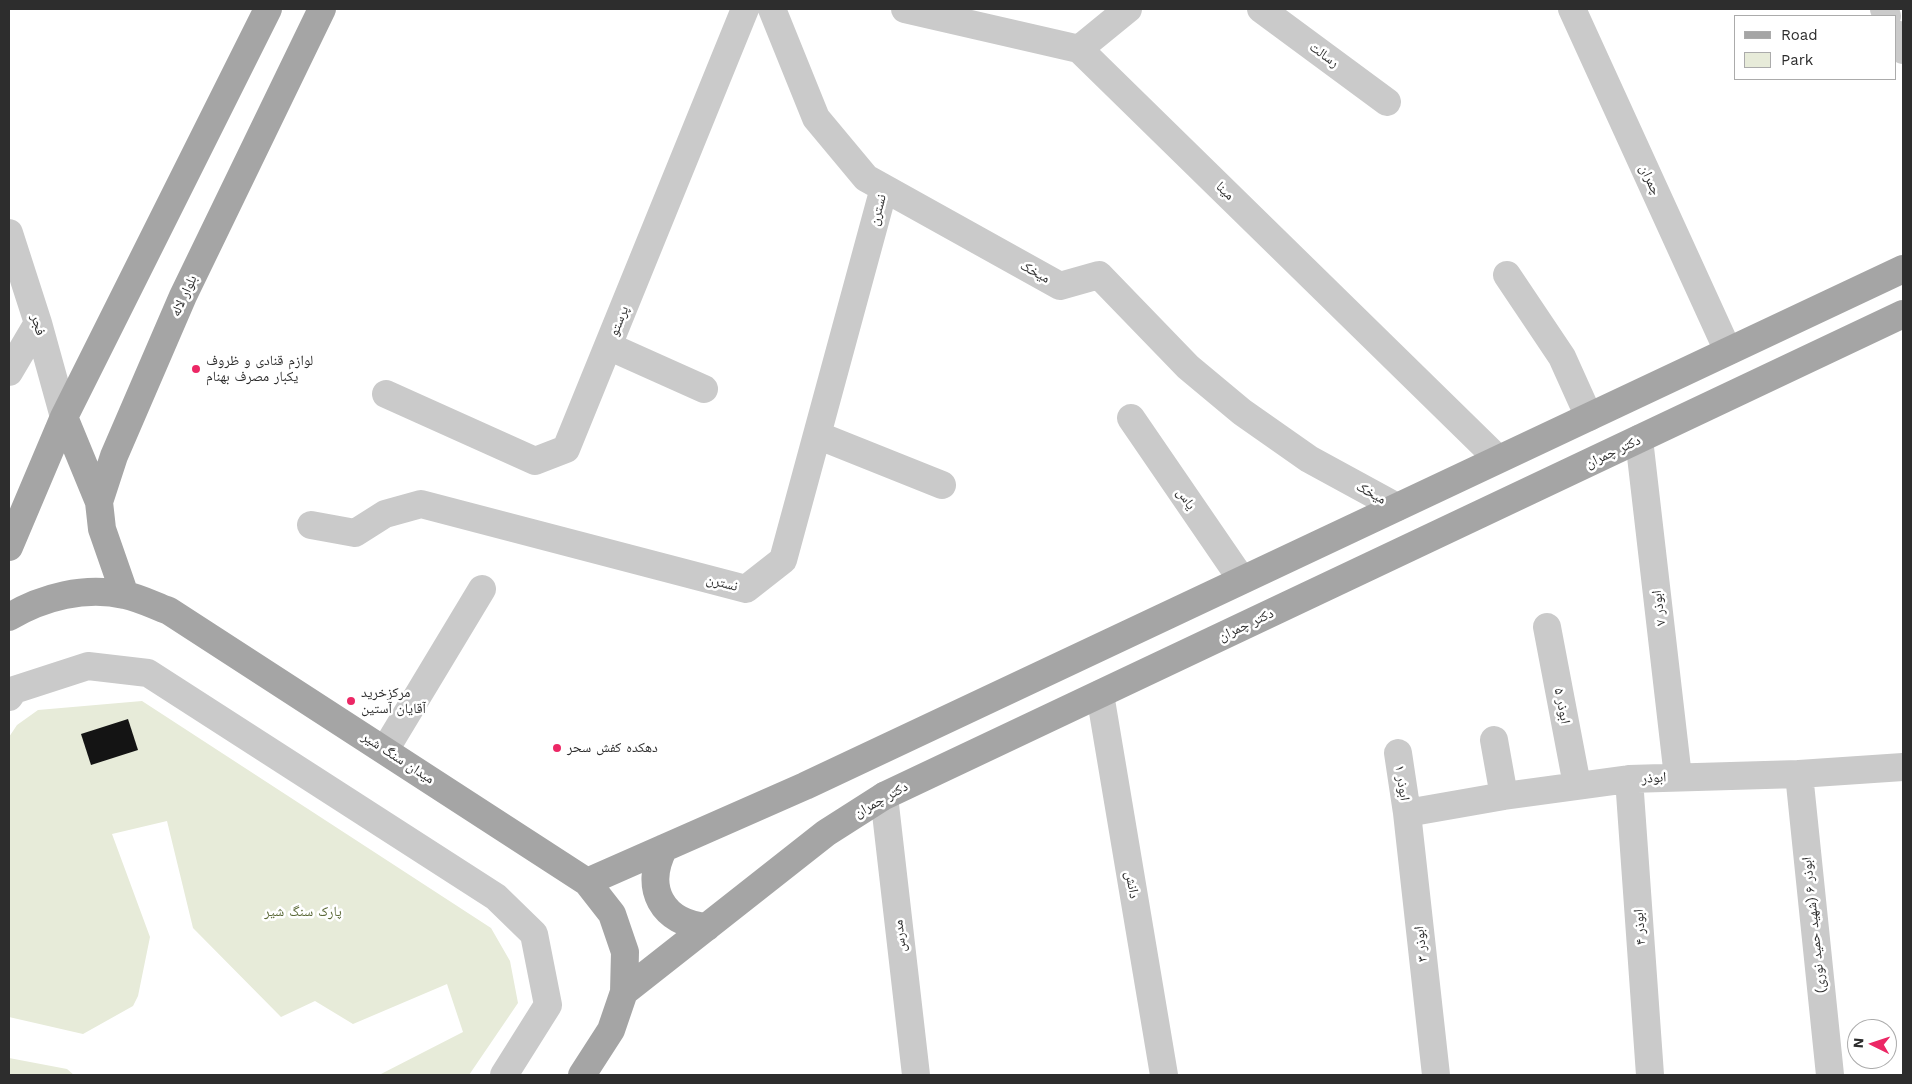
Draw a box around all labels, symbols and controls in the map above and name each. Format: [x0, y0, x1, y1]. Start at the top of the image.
legend [1734, 15, 1897, 80]
text: Road [1781, 26, 1818, 44]
street label: رسالت [1306, 39, 1342, 71]
text: Park [1781, 51, 1813, 69]
street label: چمران [1636, 162, 1664, 198]
street label: مینا [1212, 178, 1238, 204]
street label: نسترن [866, 192, 890, 228]
street label: میخک [1017, 257, 1053, 287]
street label: بلوار لاله [167, 273, 201, 319]
street label: پرستو [605, 303, 633, 339]
street label: فجر [27, 313, 49, 337]
place label: لوازم قنادی و ظروف یکبار مصرف بهنام [206, 353, 313, 386]
marker: لوازم قنادی و ظروف یکبار مصرف بهنام [190, 363, 202, 375]
street label: دکتر چمران [1583, 432, 1643, 472]
street label: میخک [1353, 478, 1389, 508]
street label: یاس [1173, 485, 1199, 513]
street label: نسترن [704, 571, 740, 595]
street label: ابوذر ۷ [1648, 589, 1670, 627]
street label: دکتر چمران [1216, 605, 1276, 645]
place label: مرکزخرید آقایان آستین [361, 685, 426, 718]
street label: ابوذر ۵ [1550, 687, 1574, 725]
marker: مرکزخرید آقایان آستین [345, 695, 357, 707]
street label: میدان سنگ شیر [359, 728, 437, 788]
place label: دهکده کفش سحر [567, 740, 658, 756]
marker: دهکده کفش سحر [551, 742, 563, 754]
street label: ابوذر ۱ [1391, 764, 1413, 802]
street label: ابوذر [1641, 769, 1667, 787]
street label: دکتر چمران [851, 778, 911, 822]
street label: ابوذر ۶ (شهید حمید نوری) [1798, 856, 1830, 994]
street label: دانش [1121, 870, 1143, 900]
park label: پارک سنگ شیر [264, 904, 342, 920]
street label: ابوذر ۴ [1630, 908, 1650, 946]
street label: مدرس [890, 919, 910, 953]
street label: ابوذر ۳ [1411, 925, 1431, 963]
north arrow [1847, 1019, 1897, 1069]
text: N [1850, 1037, 1866, 1049]

